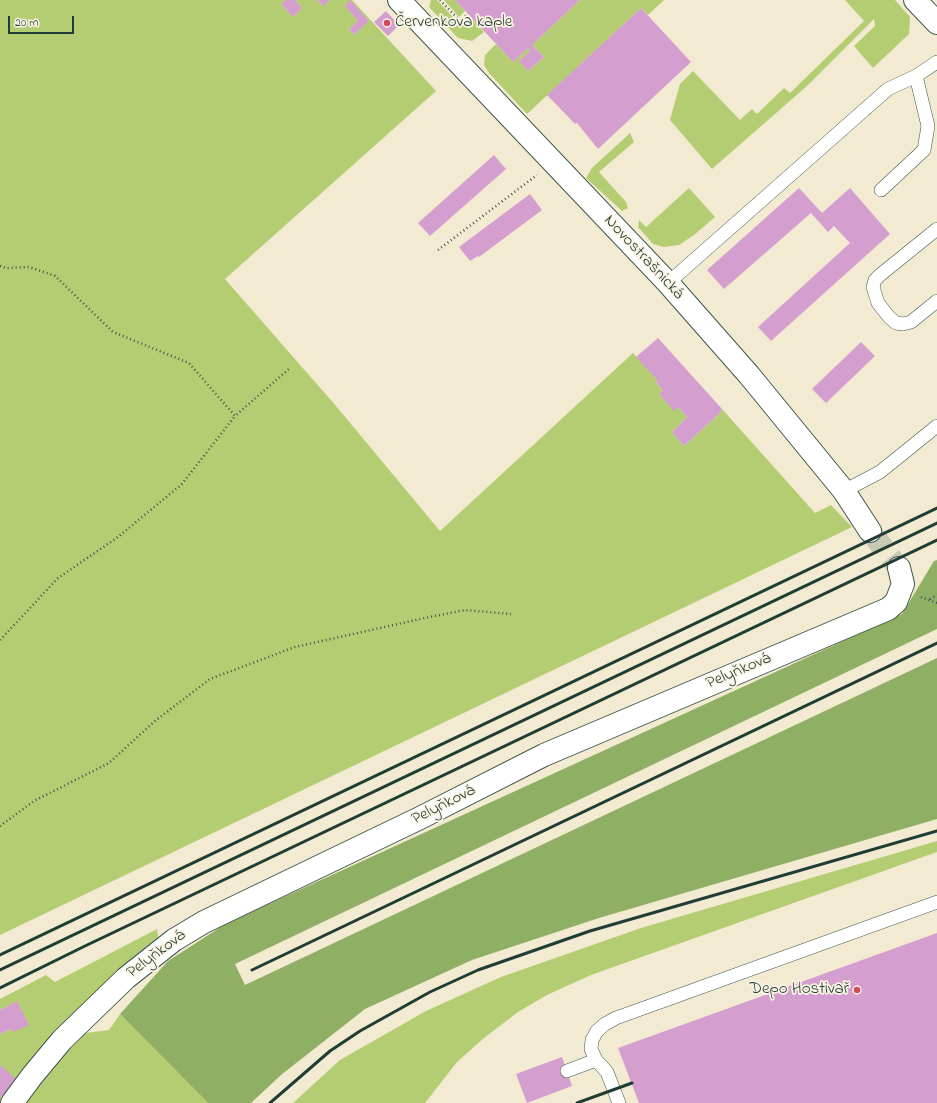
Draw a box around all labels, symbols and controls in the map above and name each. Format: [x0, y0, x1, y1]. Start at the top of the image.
scale bar [10, 8, 76, 34]
place label: Červenkova kaple [395, 13, 512, 33]
text: 20 m [15, 14, 38, 32]
marker: Červenkova kaple [382, 18, 392, 28]
street label: Novostrašnická [599, 211, 687, 305]
street label: Pelyňková [703, 649, 775, 695]
street label: Pelyňková [409, 781, 479, 831]
street label: Pelyňková [123, 926, 191, 984]
place label: Depo Hostivař [749, 980, 849, 1000]
marker: Depo Hostivař [852, 985, 862, 995]

